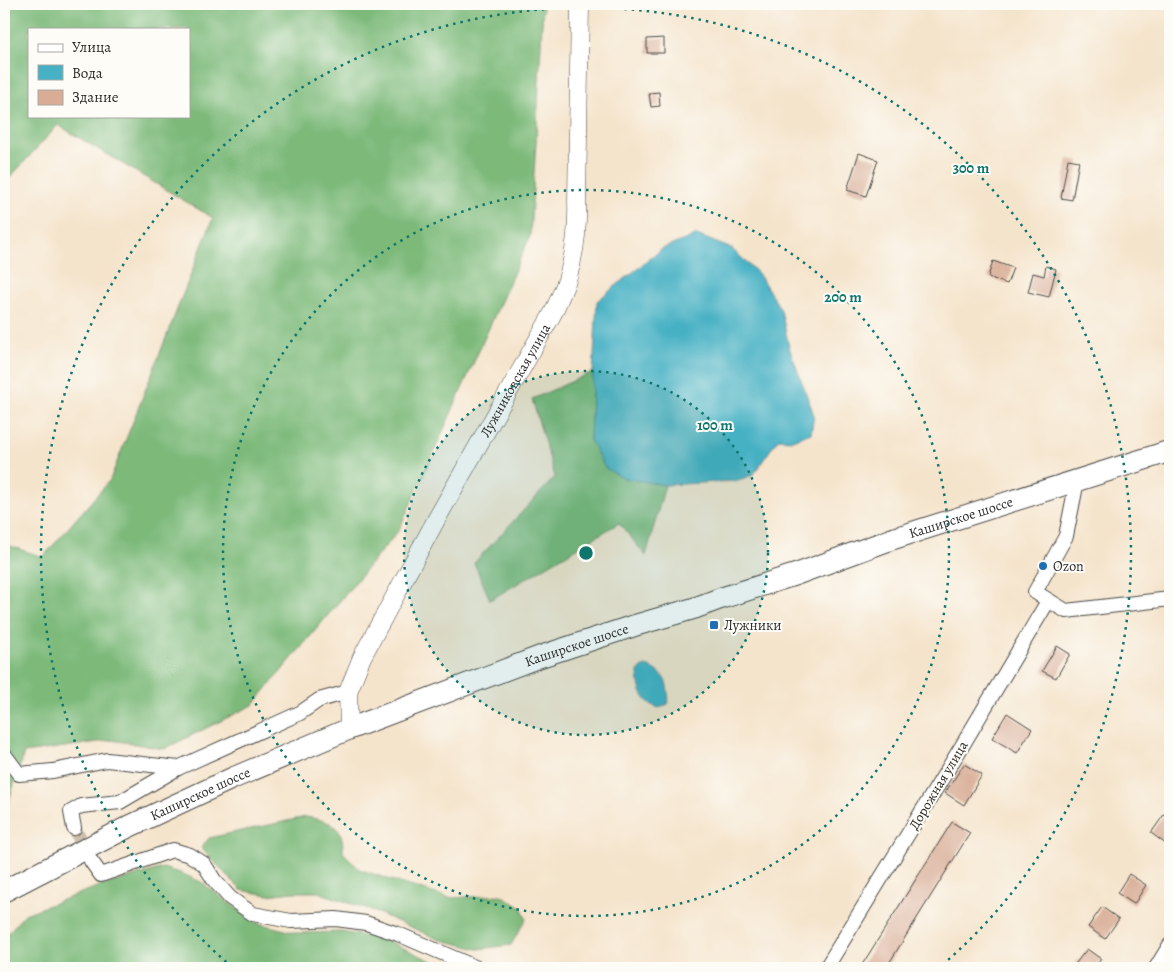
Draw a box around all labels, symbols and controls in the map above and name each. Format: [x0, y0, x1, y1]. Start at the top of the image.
legend [28, 28, 190, 118]
text: Улица [72, 37, 111, 57]
text: Вода [72, 63, 103, 83]
text: Здание [72, 87, 119, 107]
text: 300 m [953, 158, 990, 178]
text: 200 m [824, 287, 862, 307]
street label: Лужниковская улица [476, 320, 555, 441]
text: 100 m [697, 415, 733, 435]
street label: Каширское шоссе [906, 492, 1015, 543]
centre of rings [577, 544, 595, 562]
place label: Ozon [1053, 557, 1084, 576]
marker: Ozon [1037, 560, 1049, 572]
place label: Лужники [724, 616, 781, 635]
street label: Каширское шоссе [522, 619, 631, 672]
marker: Лужники [708, 619, 720, 631]
street label: Дорожная улица [904, 737, 973, 833]
street label: Каширское шоссе [147, 763, 253, 825]

